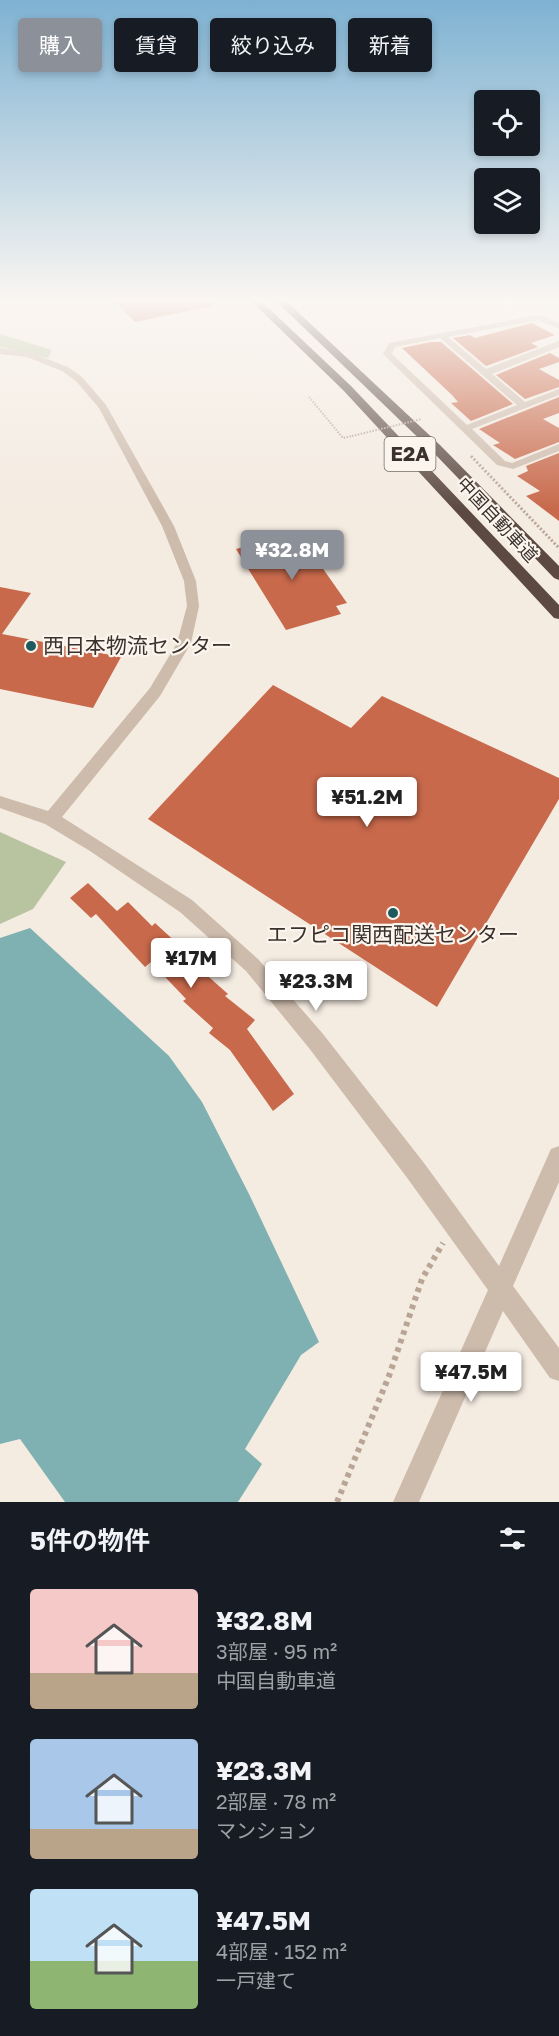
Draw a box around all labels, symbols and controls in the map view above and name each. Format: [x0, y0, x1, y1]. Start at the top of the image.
chip: 購入 [18, 18, 102, 72]
chip: 賃貸 [114, 18, 198, 72]
chip: 絞り込み [210, 18, 336, 72]
chip: 新着 [348, 18, 432, 72]
map controls [474, 90, 540, 234]
button: locate [474, 90, 540, 156]
button: layers [474, 168, 540, 234]
road number: E2A [384, 437, 436, 471]
street label: 中国自動車道 [453, 472, 543, 566]
pin: ¥32.8M [243, 530, 341, 581]
text: ¥32.8M [255, 537, 329, 561]
place label: 西日本物流センター [43, 632, 232, 658]
marker: 西日本物流センター [24, 639, 38, 653]
pin: ¥51.2M [318, 777, 416, 828]
text: ¥51.2M [331, 784, 403, 808]
marker: エフピコ関西配送センター [386, 906, 400, 920]
place label: エフピコ関西配送センター [267, 921, 519, 947]
pin: ¥17M [155, 938, 227, 989]
text: ¥17M [165, 945, 217, 969]
pin: ¥23.3M [267, 961, 365, 1012]
text: ¥23.3M [279, 968, 353, 992]
pin: ¥47.5M [422, 1352, 520, 1403]
text: ¥47.5M [435, 1359, 508, 1383]
icon: filters [496, 1522, 529, 1555]
text: 5件の物件 [30, 1525, 150, 1556]
text: ¥32.8M [216, 1605, 313, 1636]
icon: home [78, 1613, 150, 1685]
text: 3部屋 · 95 m² [216, 1639, 337, 1663]
text: 中国自動車道 [216, 1668, 336, 1692]
text: ¥23.3M [216, 1755, 312, 1786]
icon: home [78, 1763, 150, 1835]
text: 2部屋 · 78 m² [216, 1789, 336, 1813]
text: マンション [216, 1818, 316, 1842]
text: ¥47.5M [216, 1905, 311, 1936]
icon: home [78, 1913, 150, 1985]
text: 4部屋 · 152 m² [216, 1939, 347, 1963]
text: 一戸建て [216, 1968, 296, 1992]

